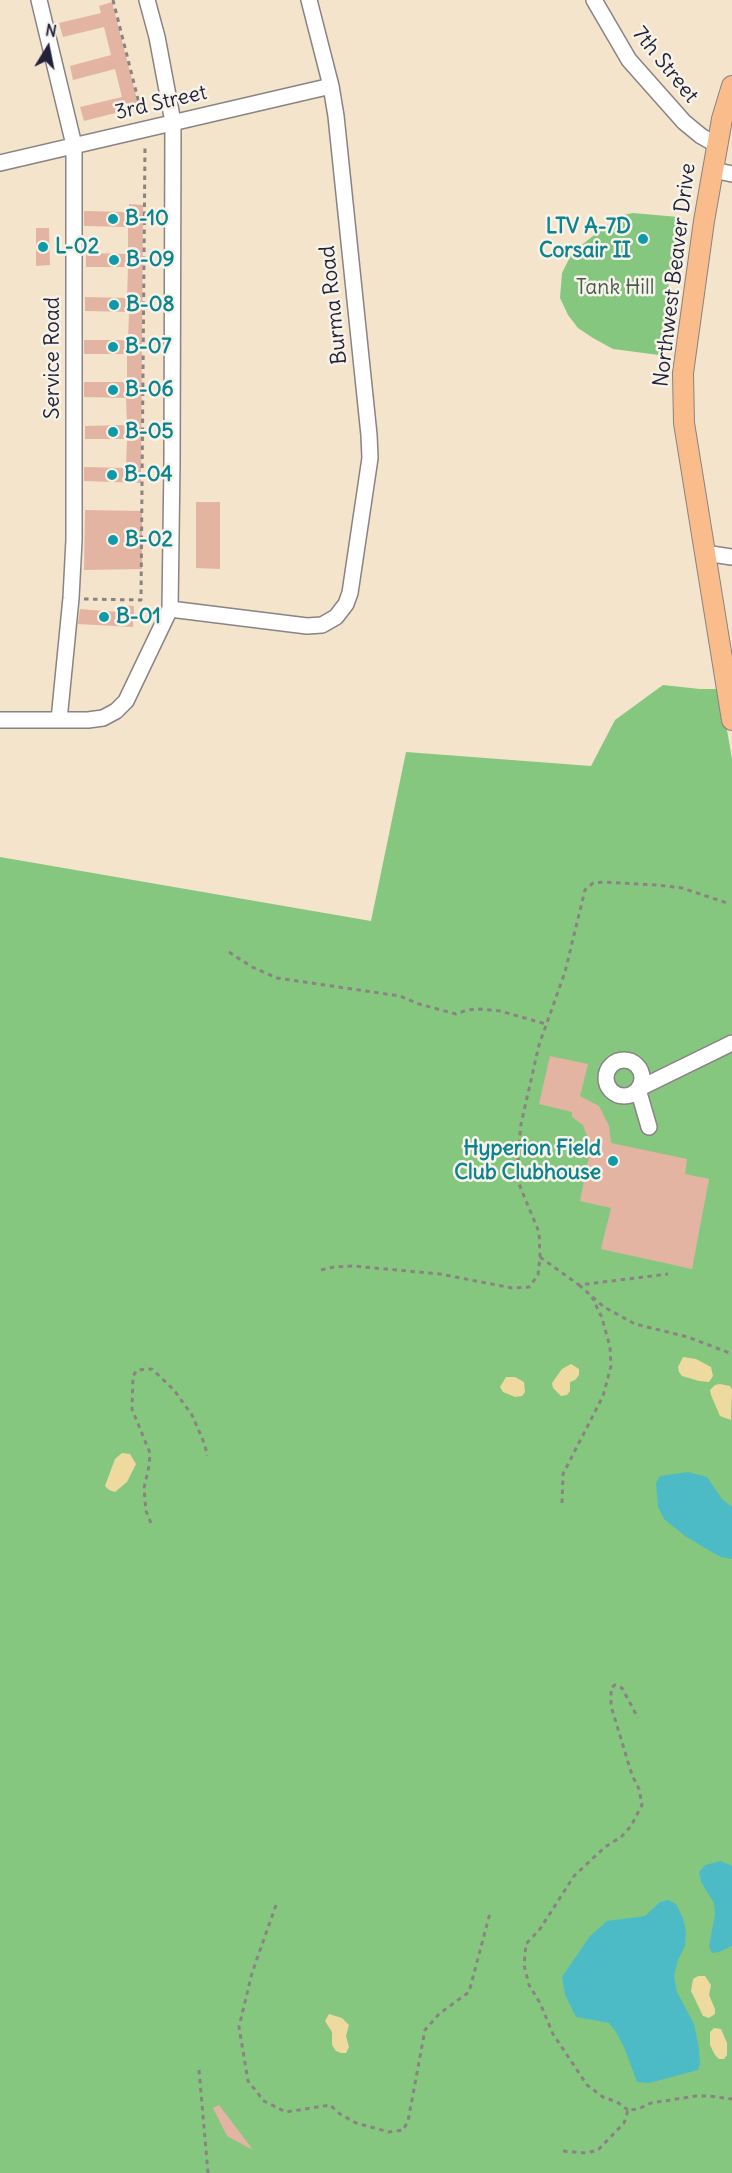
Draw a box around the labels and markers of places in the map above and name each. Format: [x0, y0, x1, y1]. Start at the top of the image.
place label: B-10 [125, 206, 169, 232]
marker: B-10 [106, 212, 120, 226]
place label: LTV A-7D Corsair II [539, 214, 631, 264]
marker: LTV A-7D Corsair II [636, 232, 650, 246]
place label: L-02 [55, 234, 99, 260]
marker: L-02 [36, 240, 50, 254]
place label: B-09 [126, 247, 175, 273]
marker: B-09 [107, 253, 121, 267]
place label: B-08 [126, 292, 175, 318]
marker: B-08 [107, 298, 121, 312]
place label: B-07 [125, 334, 172, 360]
marker: B-07 [106, 340, 120, 354]
place label: B-06 [125, 377, 174, 403]
marker: B-06 [106, 383, 120, 397]
place label: B-05 [125, 419, 174, 445]
marker: B-05 [106, 425, 120, 439]
place label: B-04 [124, 462, 173, 488]
marker: B-04 [105, 468, 119, 482]
place label: B-02 [125, 527, 173, 553]
marker: B-02 [106, 533, 120, 547]
place label: B-01 [116, 604, 161, 630]
marker: B-01 [97, 610, 111, 624]
place label: Hyperion Field Club Clubhouse [454, 1136, 601, 1186]
marker: Hyperion Field Club Clubhouse [606, 1154, 620, 1168]

